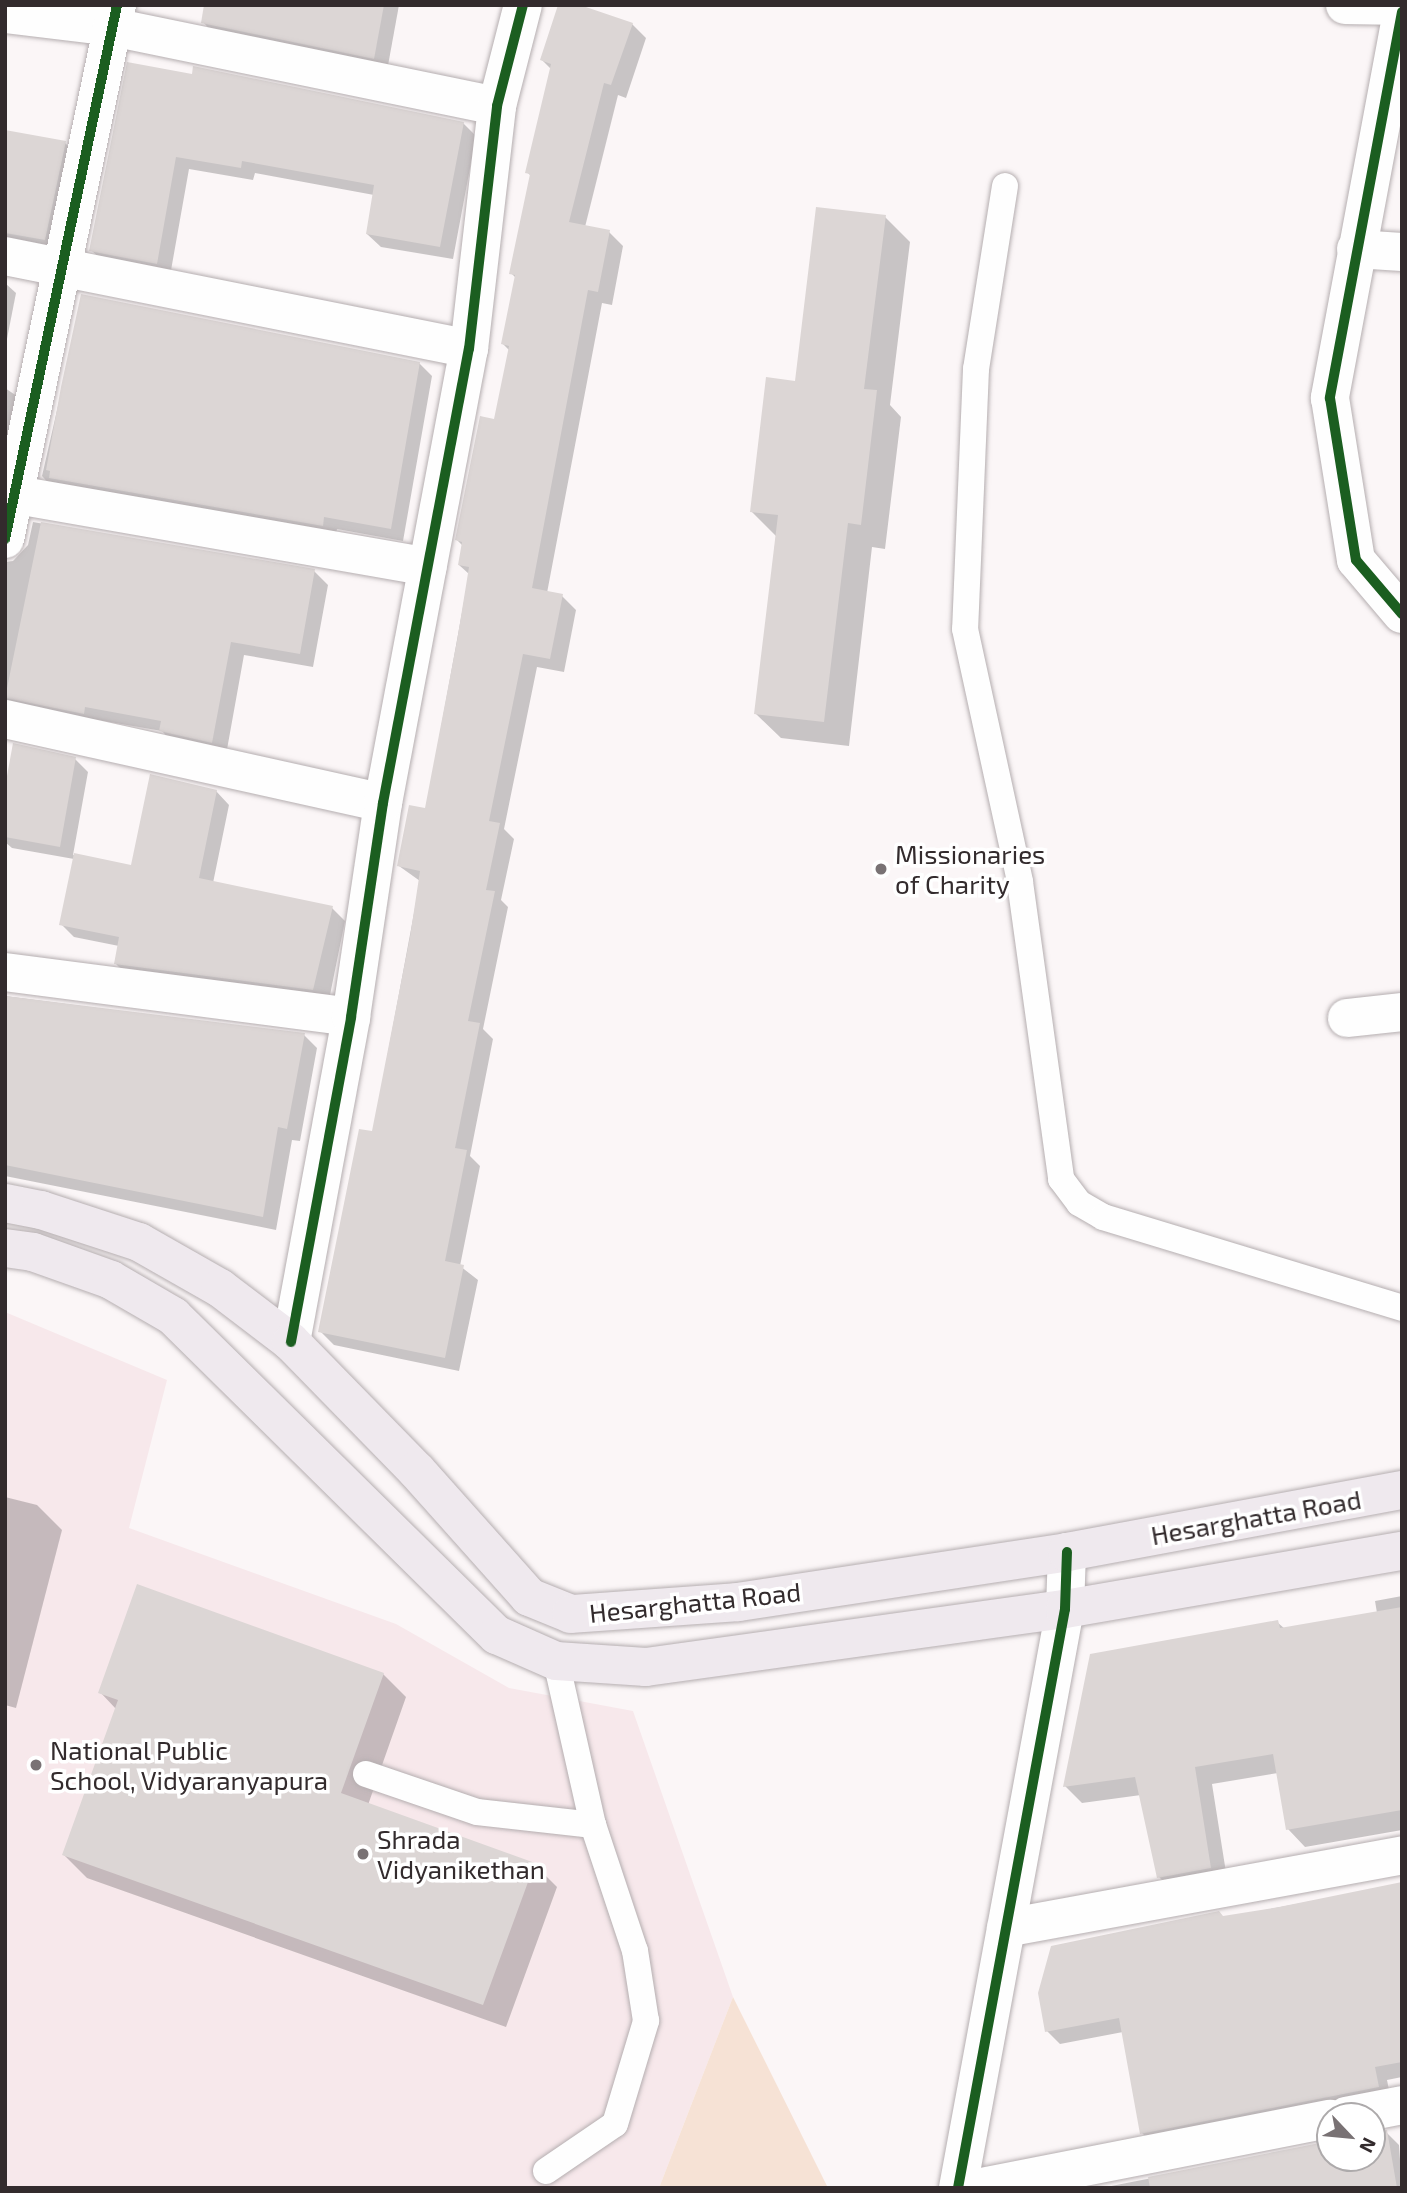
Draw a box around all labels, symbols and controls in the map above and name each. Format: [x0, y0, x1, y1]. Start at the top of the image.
place label: Missionaries of Charity [895, 838, 1045, 900]
marker: Missionaries of Charity [873, 861, 889, 877]
street label: Hesarghatta Road [1149, 1483, 1363, 1551]
street label: Hesarghatta Road [588, 1575, 802, 1629]
place label: National Public School, Vidyaranyapura [50, 1734, 329, 1796]
marker: National Public School, Vidyaranyapura [28, 1757, 44, 1773]
place label: Shrada Vidyanikethan [377, 1823, 545, 1884]
marker: Shrada Vidyanikethan [355, 1846, 371, 1862]
north arrow [1316, 2102, 1386, 2172]
text: N [1355, 2134, 1382, 2157]

